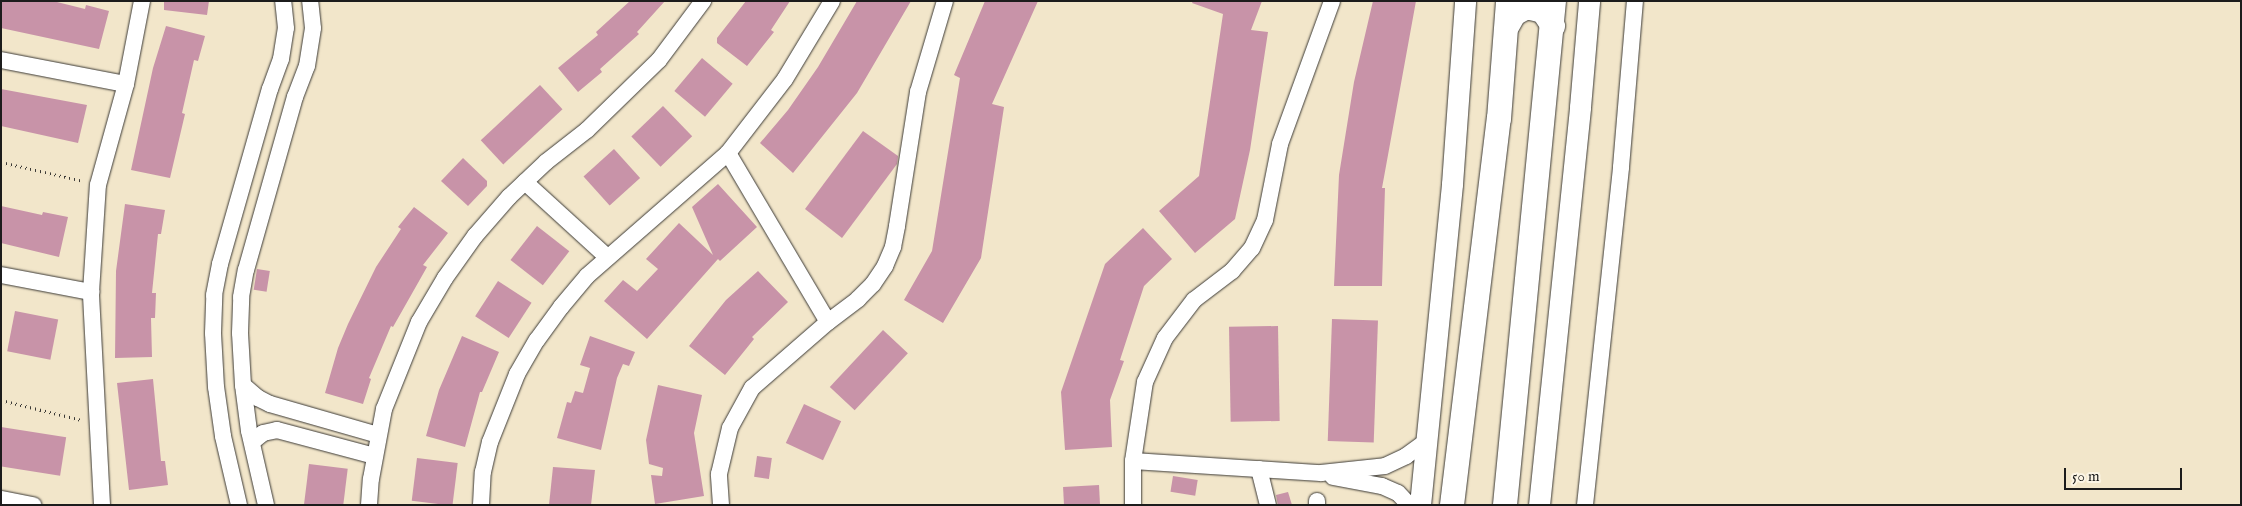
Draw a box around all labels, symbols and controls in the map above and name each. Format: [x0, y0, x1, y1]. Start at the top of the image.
scale bar [2067, 458, 2184, 490]
text: 50 m [2072, 467, 2100, 486]

